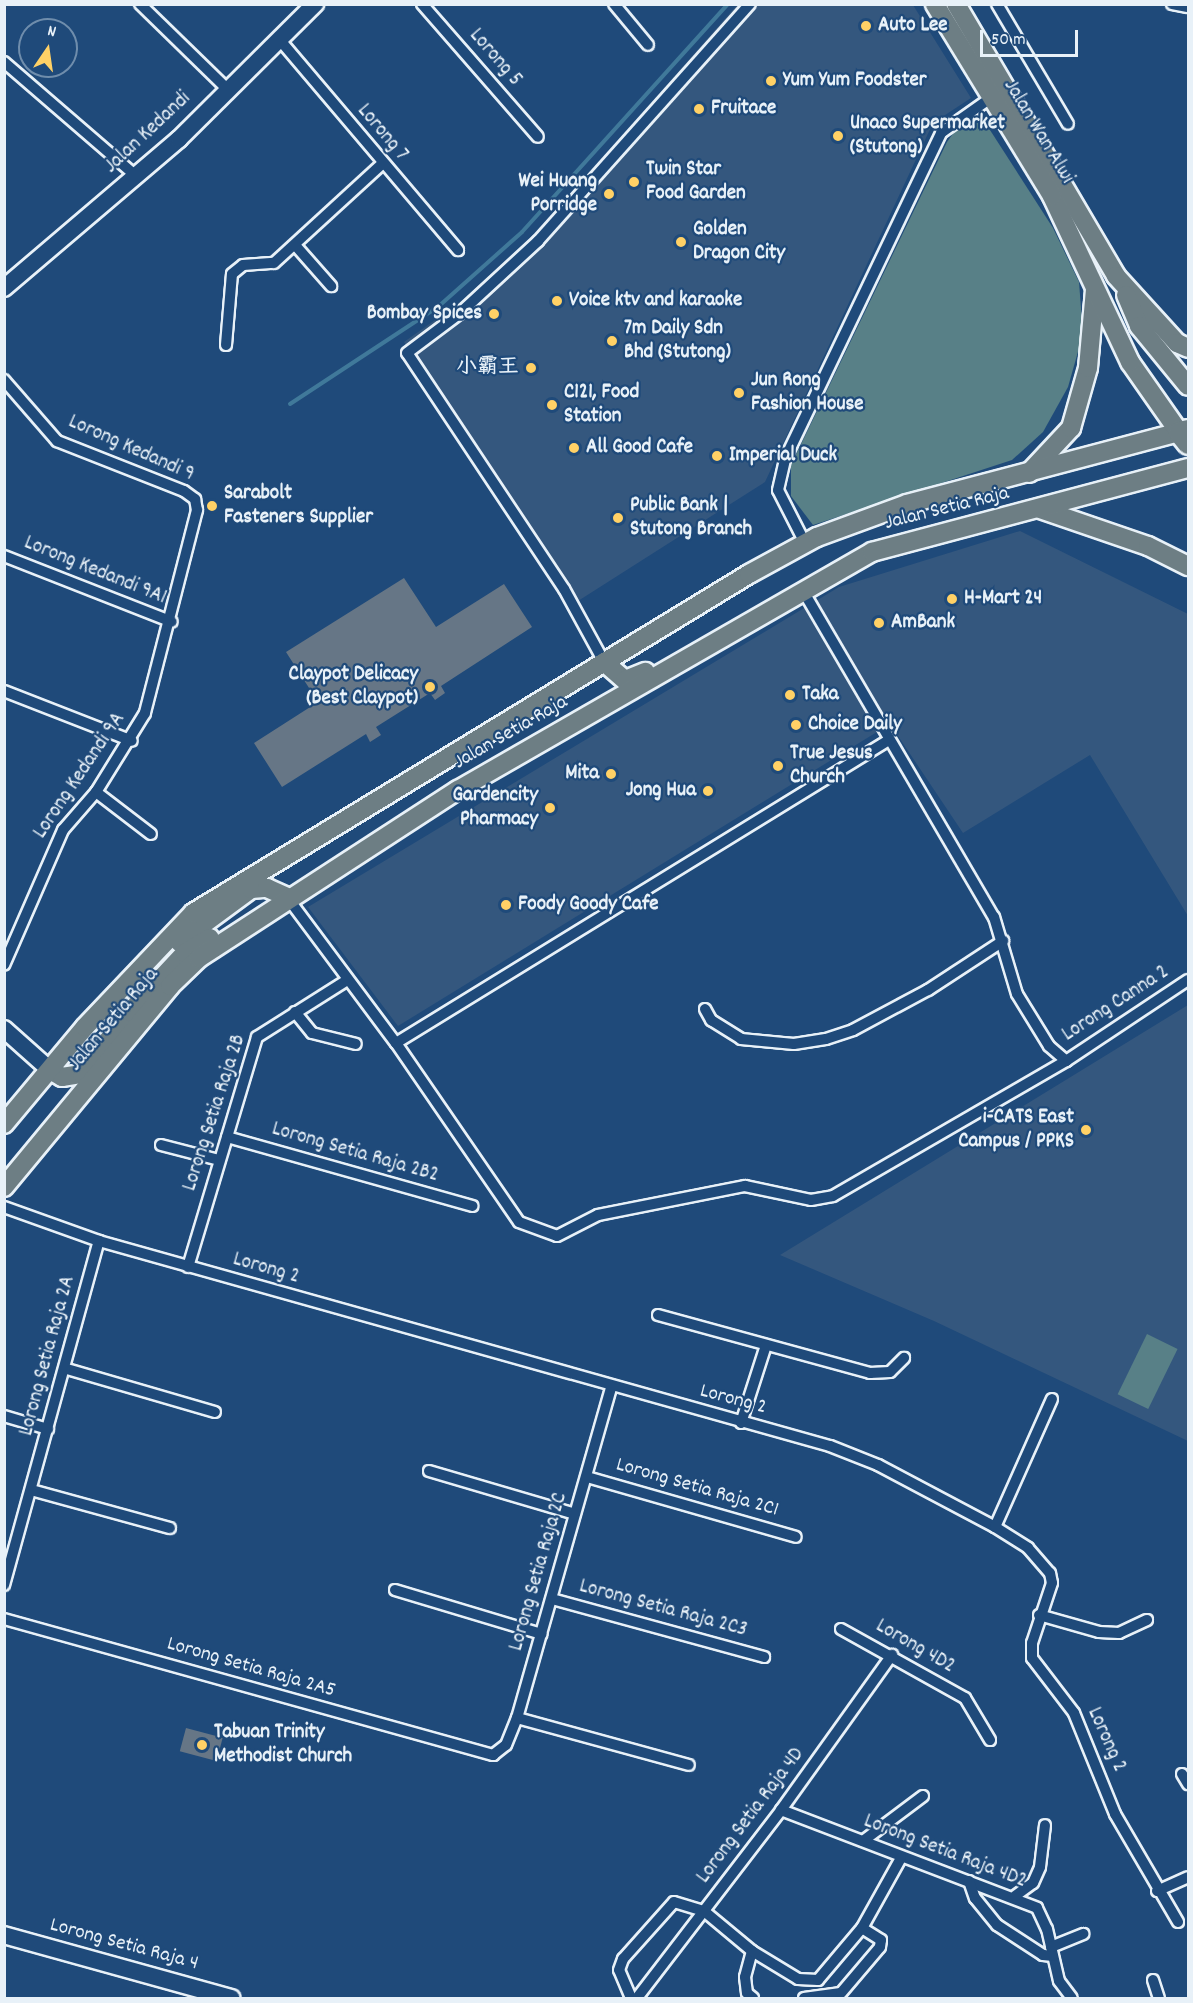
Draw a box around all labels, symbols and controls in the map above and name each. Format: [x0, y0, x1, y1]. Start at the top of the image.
place label: Auto Lee [878, 13, 947, 39]
north arrow [18, 18, 78, 78]
scale bar [983, 18, 1080, 56]
marker: Auto Lee [859, 19, 873, 33]
text: N [45, 20, 58, 44]
street label: Lorong 5 [463, 24, 527, 92]
text: 50 m [991, 28, 1026, 53]
place label: Yum Yum Foodster [783, 68, 926, 94]
marker: Yum Yum Foodster [764, 74, 778, 88]
street label: Jalan Wan Alwi [997, 75, 1079, 189]
street label: Jalan Kedandi [100, 87, 196, 179]
place label: Fruitace [711, 96, 776, 122]
street label: Lorong 7 [351, 99, 413, 167]
marker: Fruitace [692, 102, 706, 116]
place label: Unaco Supermarket (Stutong) [850, 111, 1005, 161]
marker: Unaco Supermarket (Stutong) [831, 129, 845, 143]
place label: Twin Star Food Garden [646, 157, 746, 207]
place label: Wei Huang Porridge [519, 169, 597, 219]
marker: Twin Star Food Garden [627, 175, 641, 189]
marker: Wei Huang Porridge [602, 187, 616, 201]
place label: Golden Dragon City [693, 217, 785, 267]
marker: Golden Dragon City [674, 235, 688, 249]
place label: Voice ktv and karaoke [569, 288, 742, 314]
marker: Voice ktv and karaoke [550, 294, 564, 308]
place label: Bombay Spices [367, 301, 482, 327]
marker: Bombay Spices [487, 307, 501, 321]
place label: 7m Daily Sdn Bhd (Stutong) [624, 316, 731, 366]
marker: 7m Daily Sdn Bhd (Stutong) [605, 334, 619, 348]
place label: 小霸王 [456, 355, 519, 381]
marker: 小霸王 [524, 361, 538, 375]
place label: Jun Rong Fashion House [751, 368, 864, 418]
place label: C121, Food Station [564, 380, 639, 430]
marker: Jun Rong Fashion House [732, 386, 746, 400]
marker: C121, Food Station [545, 398, 559, 412]
street label: Lorong Kedandi 9 [64, 410, 198, 488]
place label: All Good Cafe [586, 435, 693, 461]
marker: All Good Cafe [567, 441, 581, 455]
place label: Imperial Duck [729, 443, 837, 469]
marker: Imperial Duck [710, 449, 724, 463]
place label: Sarabolt Fasteners Supplier [224, 481, 373, 531]
street label: Jalan Setia Raja [882, 481, 1012, 537]
place label: Public Bank | Stutong Branch [630, 493, 752, 543]
marker: Sarabolt Fasteners Supplier [205, 499, 219, 513]
marker: Public Bank | Stutong Branch [611, 511, 625, 525]
street label: Lorong Kedandi 9A1 [20, 531, 170, 611]
place label: H-Mart 24 [964, 586, 1042, 612]
marker: H-Mart 24 [945, 592, 959, 606]
place label: AmBank [891, 610, 955, 636]
marker: AmBank [872, 616, 886, 630]
place label: Claypot Delicacy (Best Claypot) [289, 662, 418, 712]
marker: Claypot Delicacy (Best Claypot) [423, 680, 437, 694]
place label: Taka [802, 682, 839, 708]
marker: Taka [783, 688, 797, 702]
street label: Jalan Setia Raja [450, 690, 572, 776]
street label: Lorong Kedandi 9A [29, 708, 131, 844]
place label: Choice Daily [808, 712, 902, 738]
marker: Choice Daily [789, 718, 803, 732]
place label: True Jesus Church [790, 741, 873, 791]
marker: True Jesus Church [771, 759, 785, 773]
place label: Mita [565, 761, 599, 787]
marker: Mita [604, 767, 618, 781]
place label: Jong Hua [626, 778, 696, 804]
place label: Gardencity Pharmacy [452, 783, 538, 833]
marker: Jong Hua [701, 784, 715, 798]
marker: Gardencity Pharmacy [543, 801, 557, 815]
place label: Foody Goody Cafe [518, 892, 659, 918]
marker: Foody Goody Cafe [499, 898, 513, 912]
street label: Lorong Canna 2 [1058, 960, 1174, 1048]
street label: Jalan Setia Raja [64, 963, 164, 1077]
street label: Lorong Setia Raja 2B [178, 1032, 252, 1194]
place label: i-CATS East Campus / PPKS [958, 1105, 1074, 1155]
street label: Lorong Setia Raja 2B2 [269, 1117, 441, 1189]
marker: i-CATS East Campus / PPKS [1079, 1123, 1093, 1137]
street label: Lorong 2 [230, 1248, 302, 1290]
street label: Lorong Setia Raja 2A [15, 1273, 81, 1439]
street label: Lorong 2 [697, 1379, 769, 1421]
street label: Lorong Setia Raja 2C1 [613, 1453, 781, 1523]
street label: Lorong Setia Raja 2C [504, 1490, 574, 1654]
street label: Lorong Setia Raja 2C3 [576, 1574, 750, 1644]
street label: Lorong 4D2 [871, 1614, 959, 1680]
street label: Lorong Setia Raja 2A5 [164, 1632, 338, 1704]
street label: Lorong 2 [1081, 1704, 1131, 1776]
place label: Tabuan Trinity Methodist Church [214, 1720, 352, 1770]
marker: Tabuan Trinity Methodist Church [195, 1738, 209, 1752]
street label: Lorong Setia Raja 4D [692, 1743, 810, 1889]
street label: Lorong Setia Raja 4D2 [860, 1809, 1030, 1895]
street label: Lorong Setia Raja 4 [47, 1913, 201, 1977]

